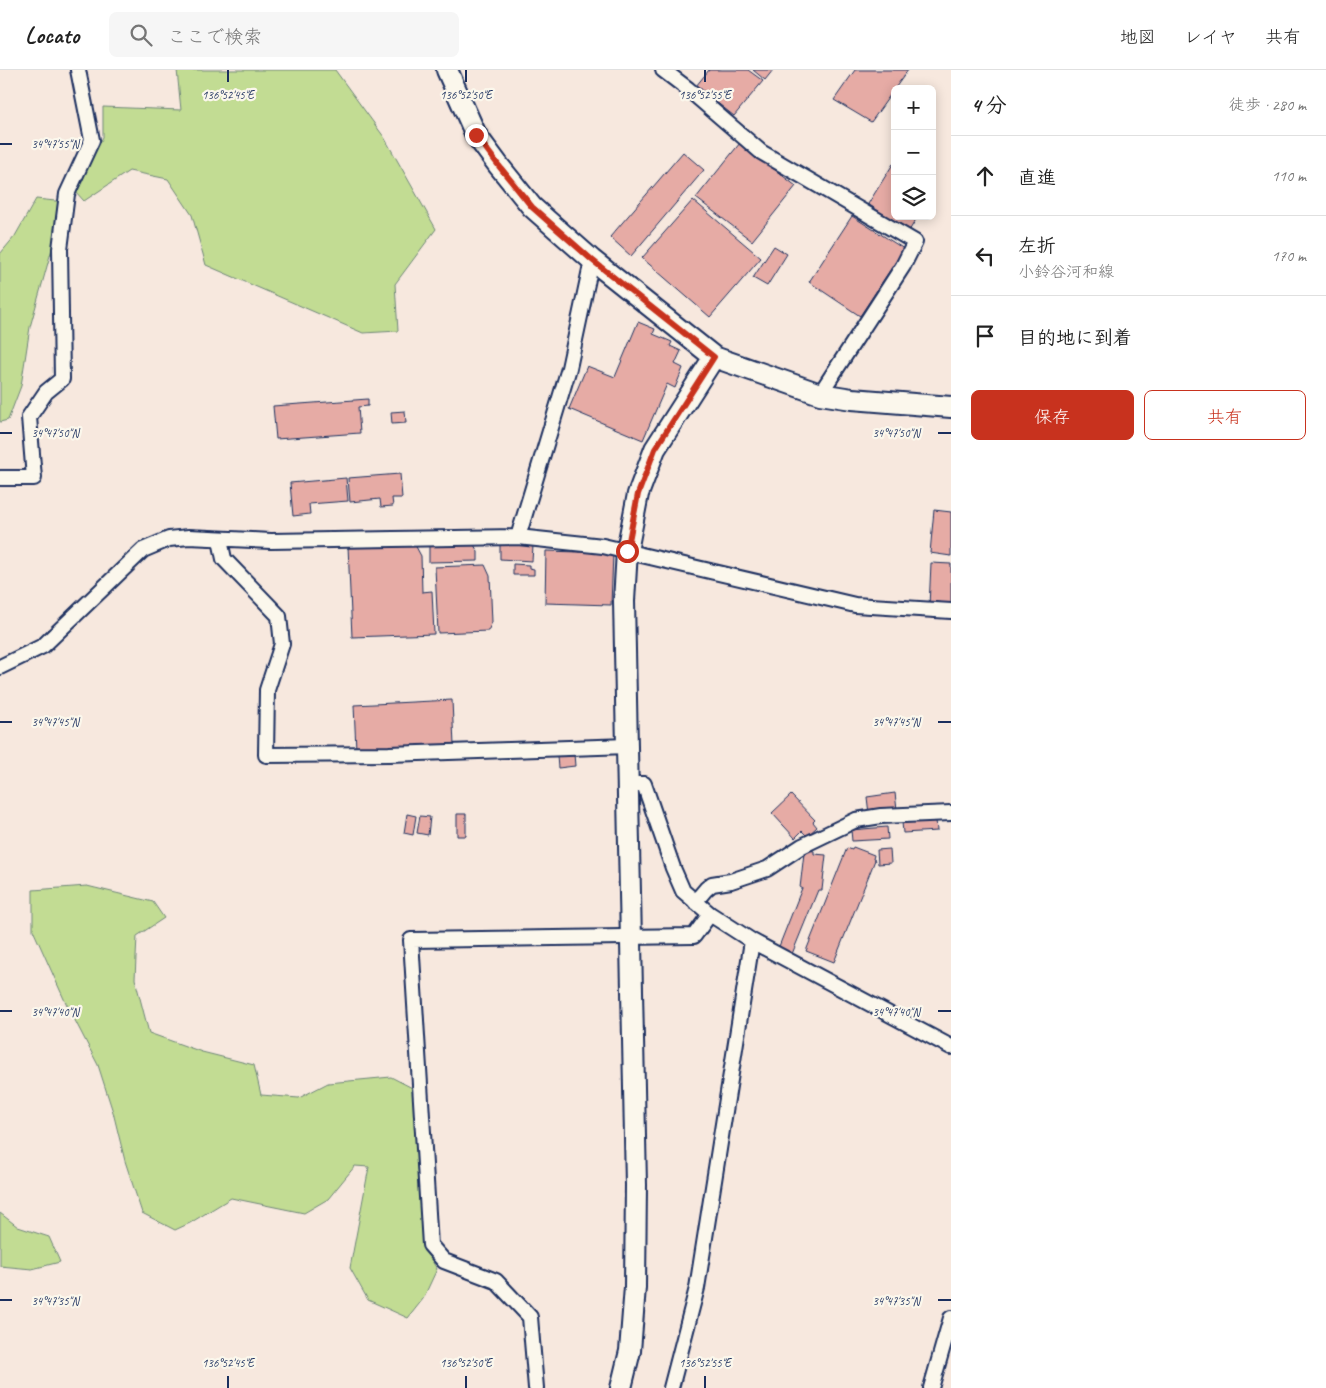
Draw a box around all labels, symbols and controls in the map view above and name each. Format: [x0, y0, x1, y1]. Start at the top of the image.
search box [109, 12, 459, 57]
text: Locato [25, 20, 79, 50]
icon: search [127, 21, 155, 49]
text: ここで検索 [167, 25, 262, 49]
text: 地図 [1120, 26, 1156, 48]
text: レイヤ [1184, 26, 1237, 48]
text: 共有 [1265, 26, 1301, 48]
map controls [891, 85, 936, 220]
button: + [891, 85, 936, 130]
text: 136°52'45"E [202, 87, 256, 103]
text: 136°52'50"E [440, 87, 494, 103]
text: 136°52'55"E [679, 87, 733, 103]
text: 4 分 [971, 92, 1007, 118]
text: 徒歩 · 280 m [1229, 95, 1306, 115]
route end [465, 124, 488, 147]
button: − [891, 130, 936, 175]
text: 34°47'55"N [31, 136, 80, 152]
icon: ahead [971, 162, 999, 190]
text: 直進 [1018, 166, 1056, 190]
text: 110 m [1272, 166, 1306, 186]
button: layers [891, 175, 936, 220]
text: 左折 [1018, 234, 1056, 258]
icon: left [971, 242, 999, 270]
text: 170 m [1272, 246, 1306, 266]
text: 小鈴谷河和線 [1018, 262, 1114, 282]
icon: arrive [971, 322, 999, 350]
text: 目的地に到着 [1018, 326, 1132, 350]
button: 保存 [971, 390, 1134, 440]
button: 共有 [1144, 390, 1306, 440]
text: 34°47'50"N [31, 425, 80, 441]
text: 34°47'50"N [872, 425, 921, 441]
route start [616, 540, 639, 563]
text: 34°47'45"N [31, 714, 80, 730]
text: 34°47'45"N [872, 714, 921, 730]
text: 34°47'40"N [31, 1004, 80, 1020]
text: 34°47'40"N [872, 1004, 921, 1020]
text: 34°47'35"N [31, 1293, 80, 1309]
text: 34°47'35"N [872, 1293, 921, 1309]
text: 136°52'45"E [202, 1355, 256, 1371]
text: 136°52'50"E [440, 1355, 494, 1371]
text: 136°52'55"E [679, 1355, 733, 1371]

